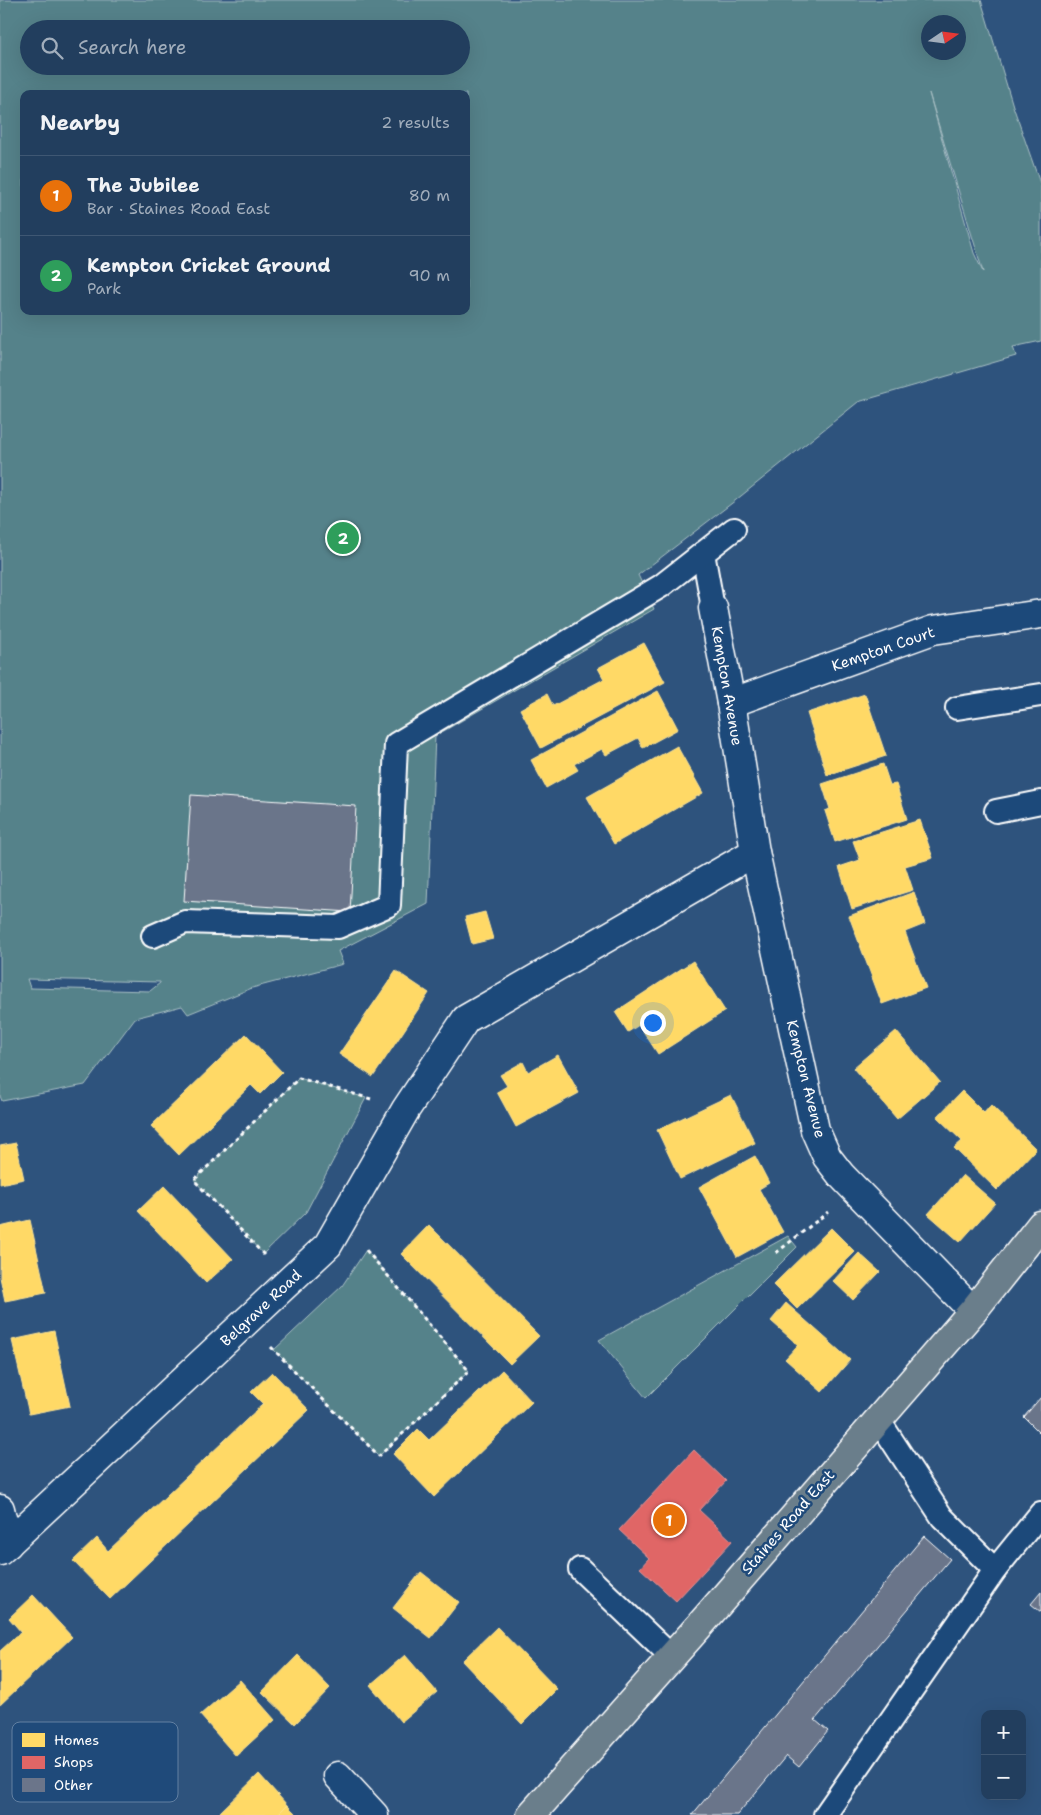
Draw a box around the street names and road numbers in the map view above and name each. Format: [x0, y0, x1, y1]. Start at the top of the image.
street label: Kempton Court [829, 622, 937, 676]
street label: Kempton Avenue [707, 625, 747, 747]
street label: Kempton Avenue [782, 1018, 830, 1140]
street label: Belgrave Road [216, 1265, 306, 1351]
street label: Staines Road East [737, 1465, 839, 1579]

